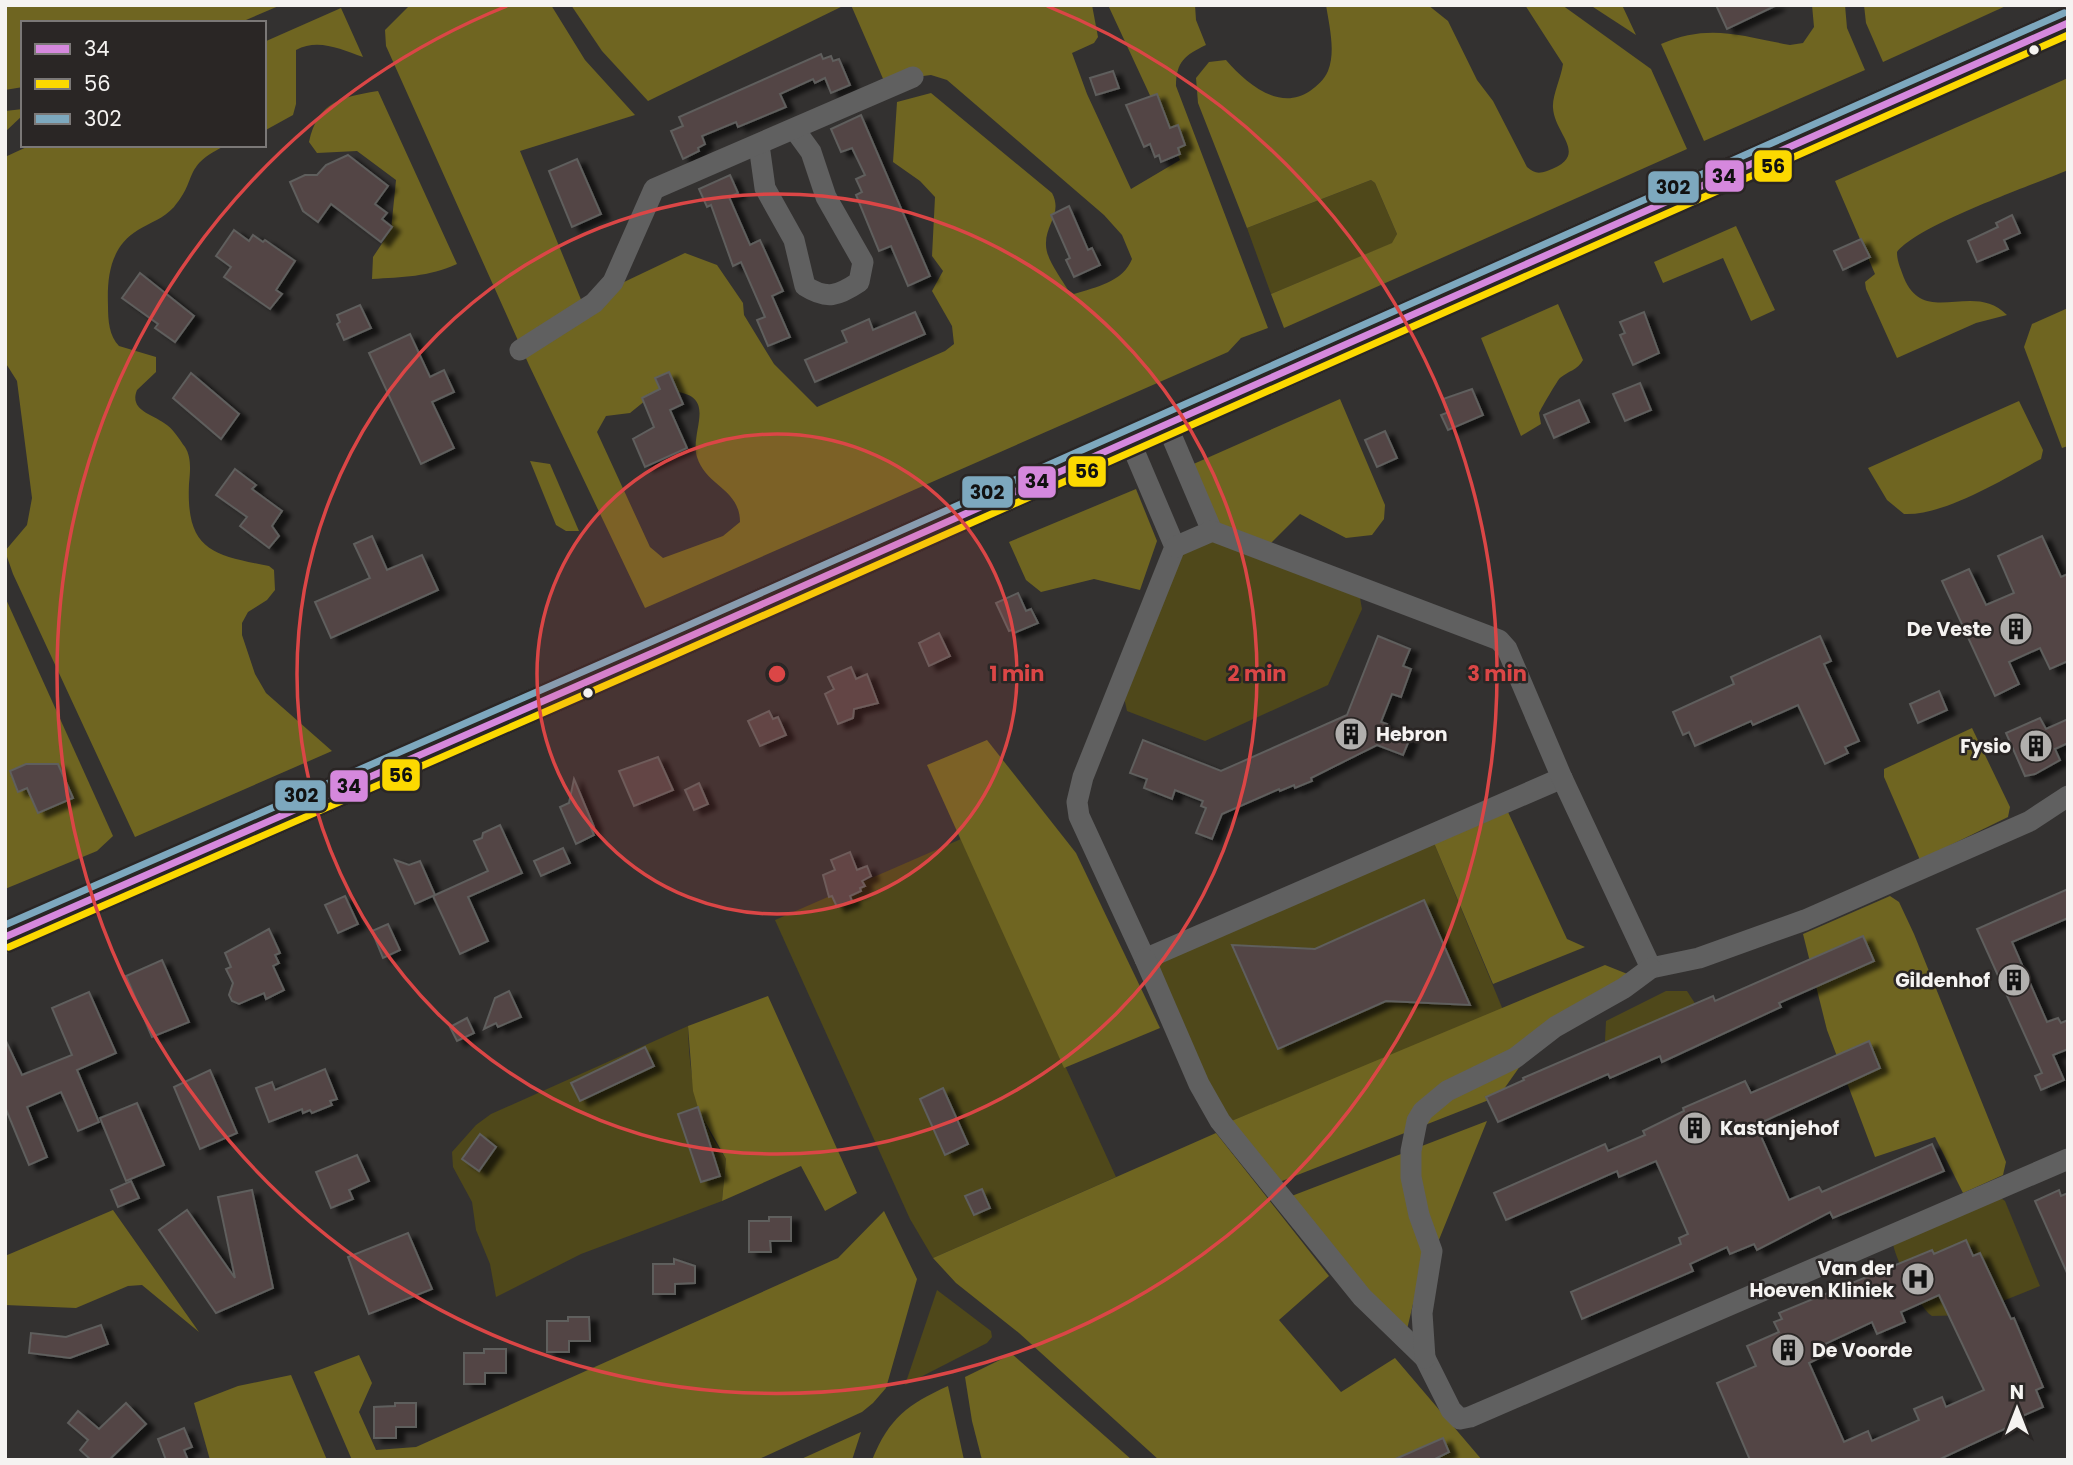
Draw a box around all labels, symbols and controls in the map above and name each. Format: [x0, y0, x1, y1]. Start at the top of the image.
legend [21, 21, 266, 147]
text: 34 [84, 34, 110, 63]
unlabelled marker [2027, 43, 2041, 57]
text: 56 [84, 69, 111, 98]
text: 302 [84, 104, 122, 133]
line badge: 56 [1753, 149, 1793, 183]
text: 56 [1761, 153, 1785, 180]
line badge: 34 [1704, 159, 1745, 193]
text: 34 [1712, 163, 1736, 190]
line badge: 302 [1647, 170, 1700, 204]
text: 302 [1656, 174, 1691, 201]
line badge: 56 [1067, 455, 1107, 488]
text: 56 [1075, 458, 1099, 485]
line badge: 34 [1017, 465, 1057, 499]
text: 34 [1025, 468, 1049, 495]
line badge: 302 [961, 475, 1014, 509]
text: 302 [970, 479, 1005, 506]
building icon: De Veste [1997, 610, 2035, 648]
place label: De Veste [1907, 616, 1992, 643]
text: 1 min [990, 659, 1044, 688]
text: 2 min [1227, 659, 1287, 688]
text: 3 min [1467, 659, 1527, 688]
centre of rings [765, 662, 789, 686]
unlabelled marker [581, 686, 595, 700]
building icon: Hebron [1332, 715, 1370, 753]
place label: Hebron [1376, 721, 1448, 748]
building icon: Fysio [2017, 727, 2055, 765]
place label: Fysio [1960, 733, 2011, 760]
line badge: 56 [381, 758, 421, 792]
text: 56 [389, 762, 413, 789]
line badge: 34 [329, 769, 369, 803]
text: 34 [337, 773, 361, 800]
line badge: 302 [274, 779, 327, 812]
text: 302 [284, 782, 319, 809]
building icon: Gildenhof [1995, 961, 2033, 999]
place label: Gildenhof [1895, 967, 1990, 994]
building icon: Kastanjehof [1676, 1109, 1714, 1147]
place label: Kastanjehof [1720, 1115, 1839, 1142]
place label: Van der Hoeven Kliniek [1750, 1255, 1894, 1304]
hospital icon: Van der Hoeven Kliniek [1899, 1260, 1937, 1298]
building icon: De Voorde [1769, 1331, 1807, 1369]
place label: De Voorde [1812, 1337, 1913, 1364]
north arrow [1982, 1374, 2052, 1444]
text: N [2010, 1379, 2024, 1406]

